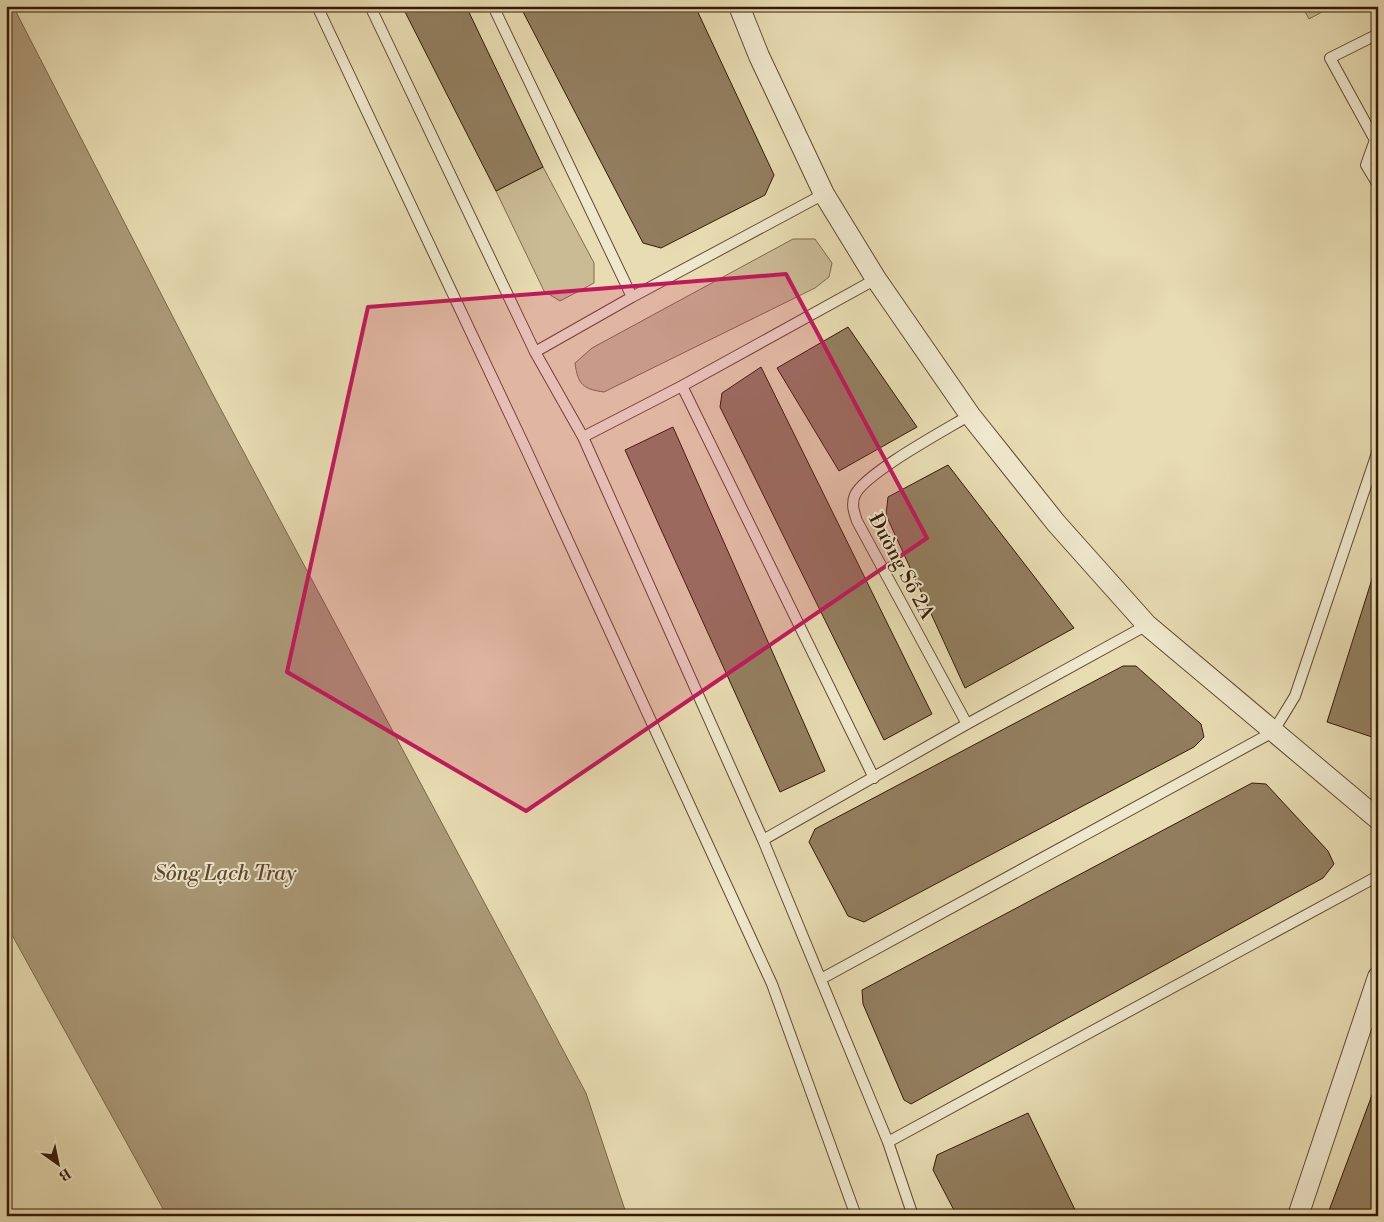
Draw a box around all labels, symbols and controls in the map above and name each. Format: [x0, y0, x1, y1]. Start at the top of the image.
street label: Đường Số 2A [862, 509, 940, 625]
water label: Sông Lạch Tray [154, 861, 297, 887]
north arrow [32, 1140, 82, 1190]
text: B [55, 1164, 74, 1184]

